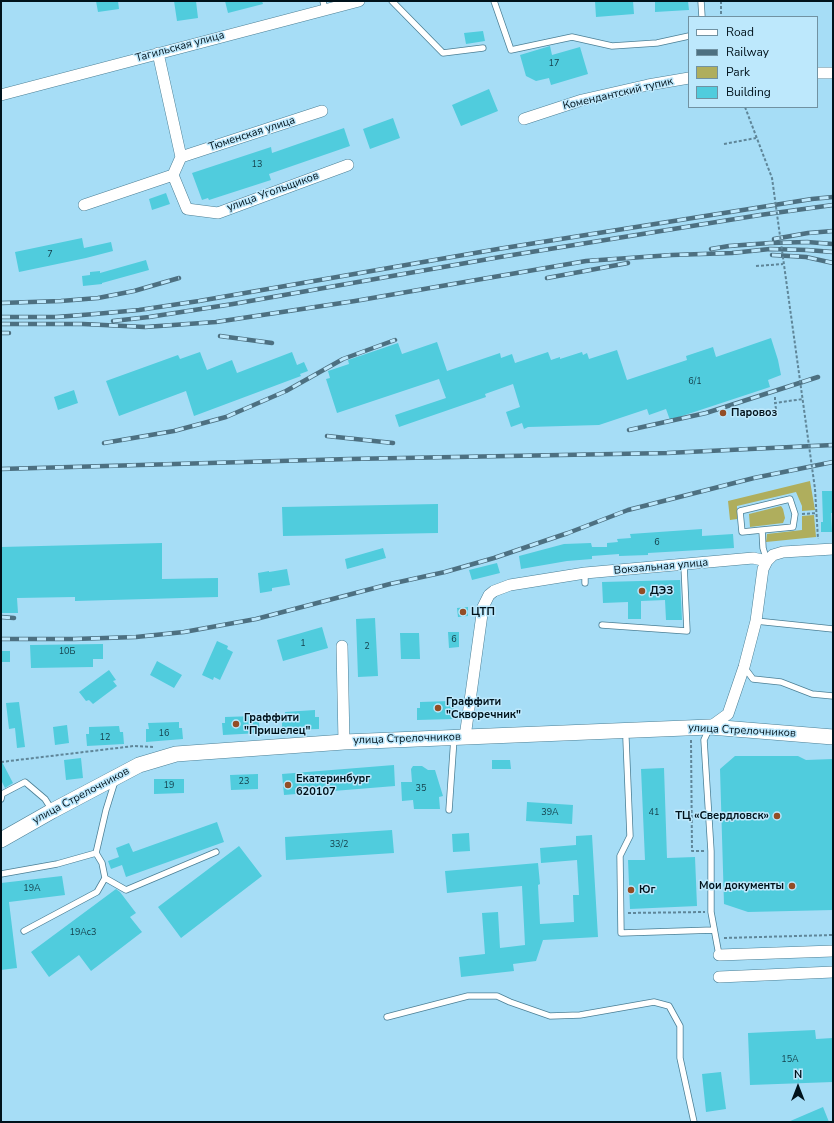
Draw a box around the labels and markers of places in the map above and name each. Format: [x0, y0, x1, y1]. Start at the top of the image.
place label: Паровоз [731, 406, 777, 420]
marker: Паровоз [718, 408, 728, 418]
place label: ДЭЗ [650, 584, 673, 598]
marker: ДЭЗ [637, 586, 647, 596]
place label: ЦТП [471, 605, 495, 619]
marker: ЦТП [458, 607, 468, 617]
place label: Граффити "Скворечник" [446, 695, 521, 721]
marker: Граффити "Скворечник" [433, 703, 443, 713]
place label: Граффити "Пришелец" [244, 711, 310, 737]
marker: Граффити "Пришелец" [231, 719, 241, 729]
place label: Екатеринбург 620107 [296, 772, 370, 798]
marker: Екатеринбург 620107 [283, 780, 293, 790]
place label: ТЦ «Свердловск» [675, 809, 769, 823]
marker: ТЦ «Свердловск» [772, 811, 782, 821]
place label: Мои документы [699, 879, 784, 893]
marker: Мои документы [787, 881, 797, 891]
place label: Юг [639, 883, 656, 897]
marker: Юг [626, 885, 636, 895]

